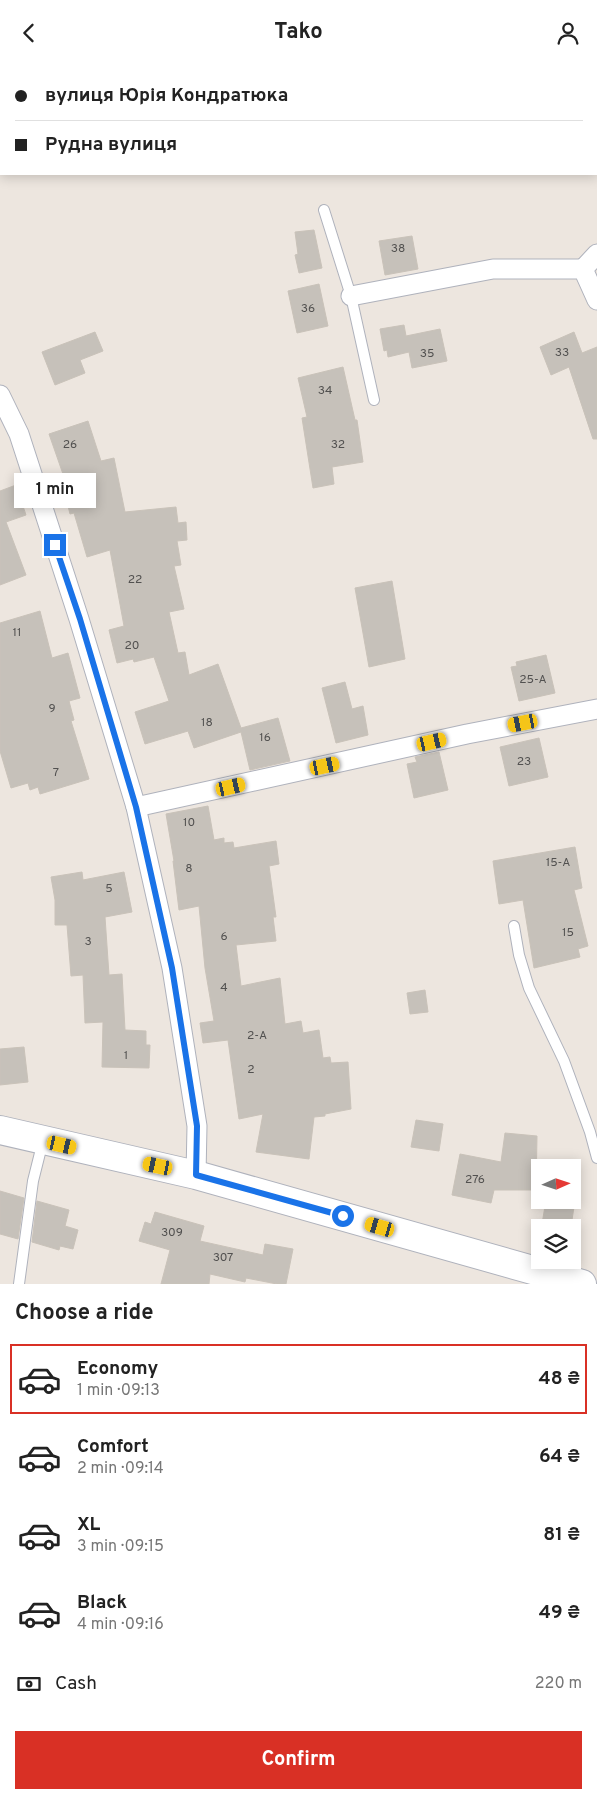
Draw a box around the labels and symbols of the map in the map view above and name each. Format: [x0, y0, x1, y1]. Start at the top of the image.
house number: 38 [391, 241, 405, 257]
house number: 36 [301, 301, 315, 317]
house number: 33 [555, 345, 569, 361]
house number: 35 [420, 346, 434, 362]
house number: 34 [318, 383, 332, 399]
house number: 26 [63, 437, 77, 453]
house number: 32 [331, 437, 345, 453]
callout: 1 min [14, 473, 96, 507]
route end [44, 534, 66, 556]
house number: 22 [128, 572, 142, 588]
house number: 11 [13, 625, 21, 641]
house number: 20 [124, 638, 140, 654]
house number: 25-А [519, 672, 547, 688]
house number: 9 [48, 701, 56, 717]
car [506, 713, 539, 733]
house number: 18 [201, 715, 213, 731]
house number: 16 [259, 730, 271, 746]
car [415, 731, 448, 753]
house number: 23 [517, 754, 531, 770]
car [308, 756, 341, 776]
house number: 7 [53, 765, 59, 781]
car [214, 776, 247, 798]
house number: 10 [183, 815, 195, 831]
house number: 15-А [546, 855, 570, 871]
house number: 8 [185, 861, 193, 877]
house number: 5 [105, 881, 113, 897]
house number: 15 [562, 925, 574, 941]
house number: 6 [220, 929, 228, 945]
house number: 3 [84, 934, 92, 950]
house number: 4 [220, 980, 228, 996]
house number: 2-А [247, 1028, 267, 1044]
house number: 1 [124, 1048, 128, 1064]
house number: 2 [247, 1062, 255, 1078]
car [45, 1134, 78, 1156]
car [141, 1156, 174, 1176]
north arrow [531, 1159, 581, 1209]
house number: 276 [465, 1172, 485, 1188]
route start [332, 1205, 354, 1227]
car [363, 1216, 396, 1238]
house number: 309 [161, 1225, 183, 1241]
house number: 307 [213, 1250, 233, 1266]

